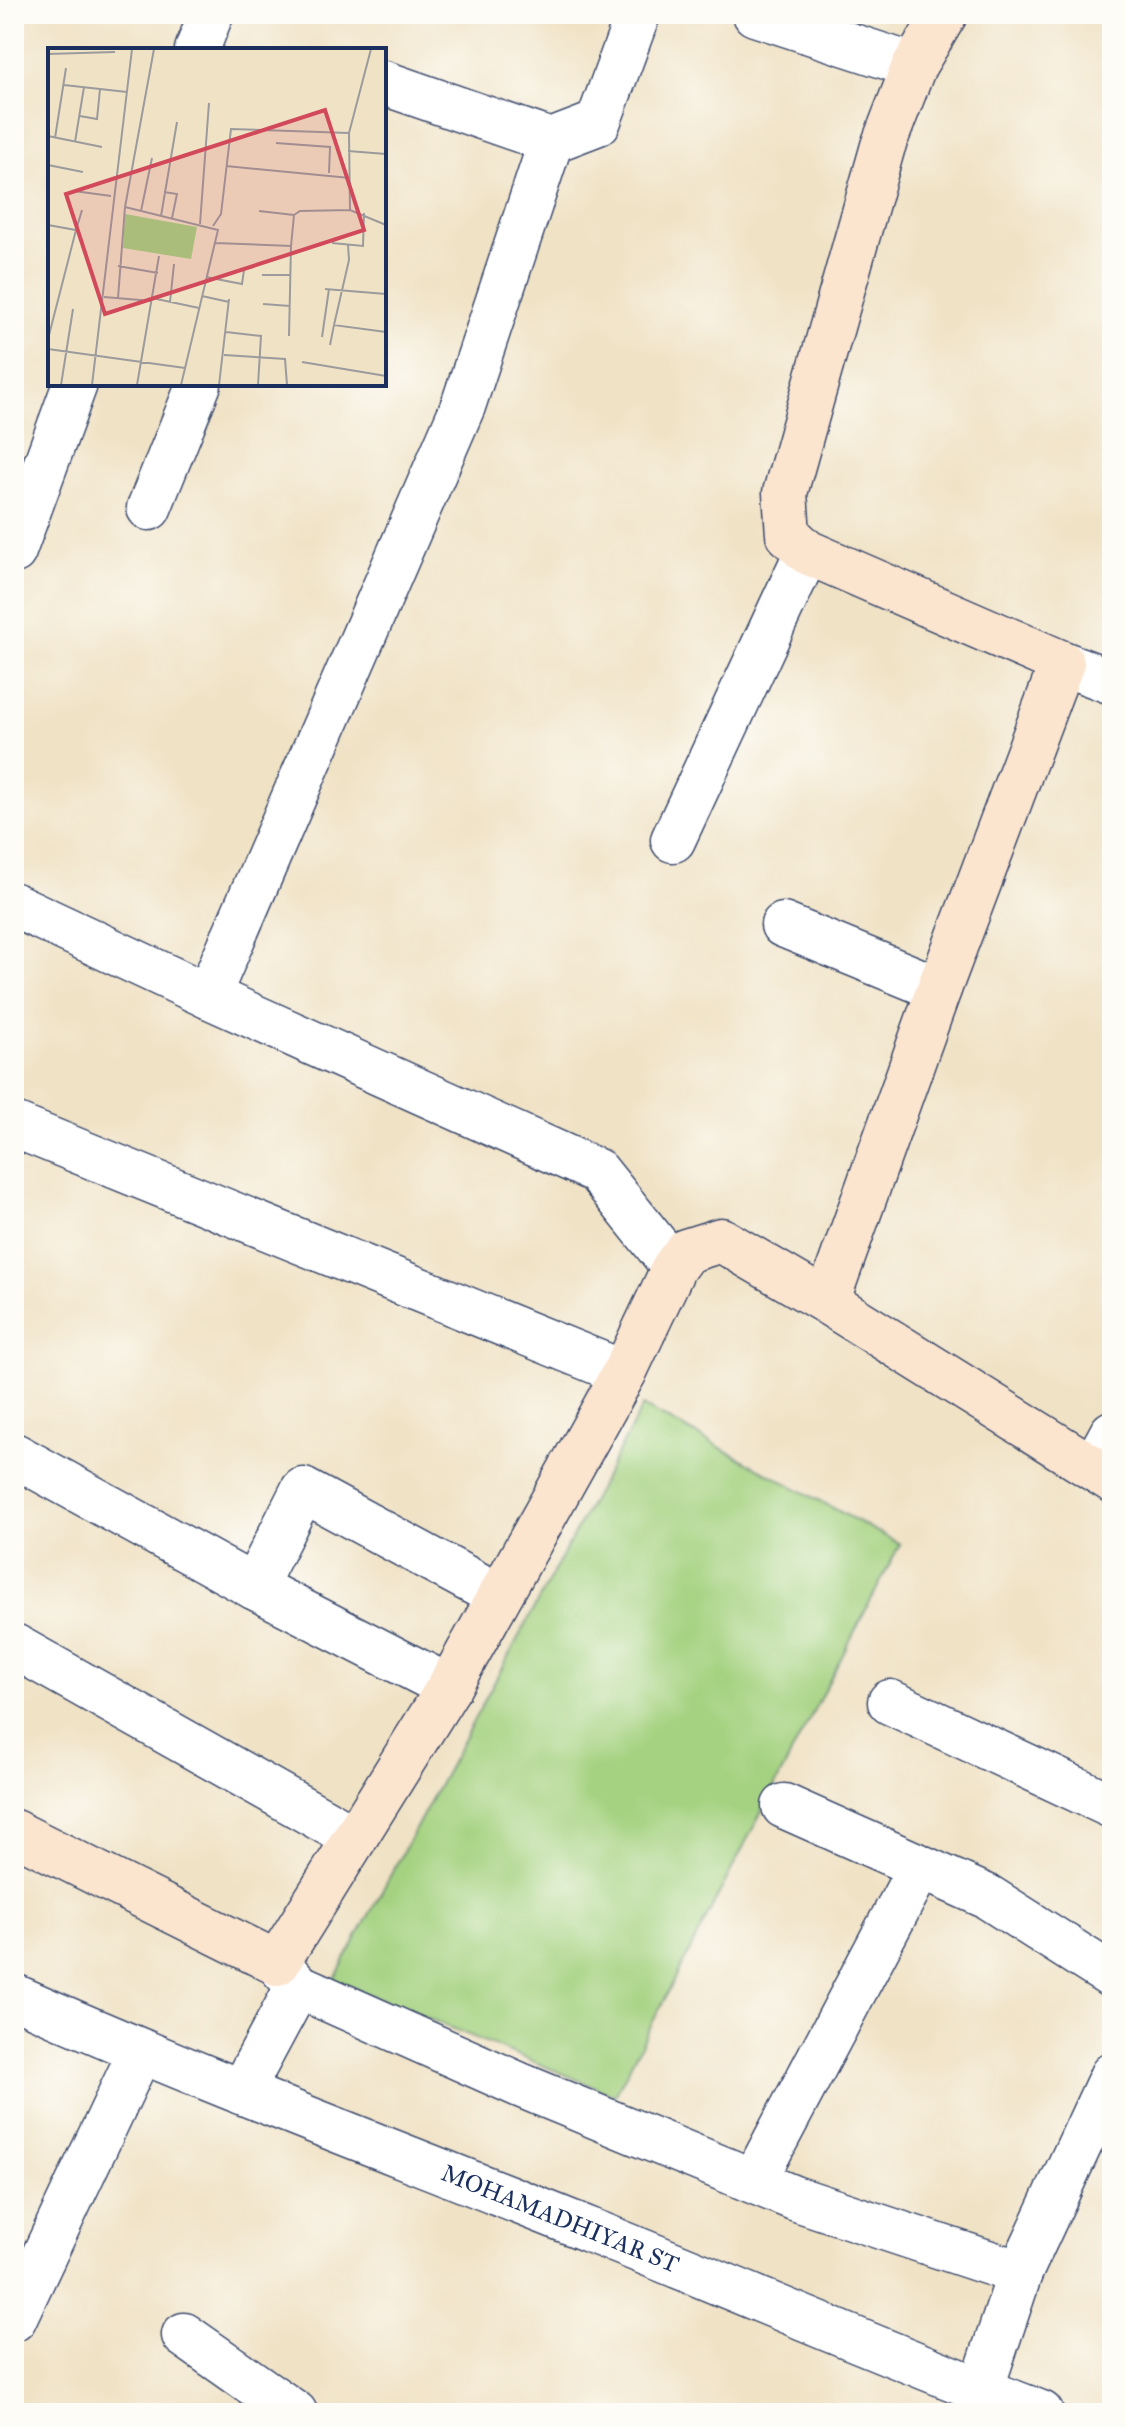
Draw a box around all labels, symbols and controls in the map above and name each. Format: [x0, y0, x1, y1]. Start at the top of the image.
inset map [48, 48, 386, 386]
street label: MOHAMADHIYAR ST [437, 2158, 684, 2280]

